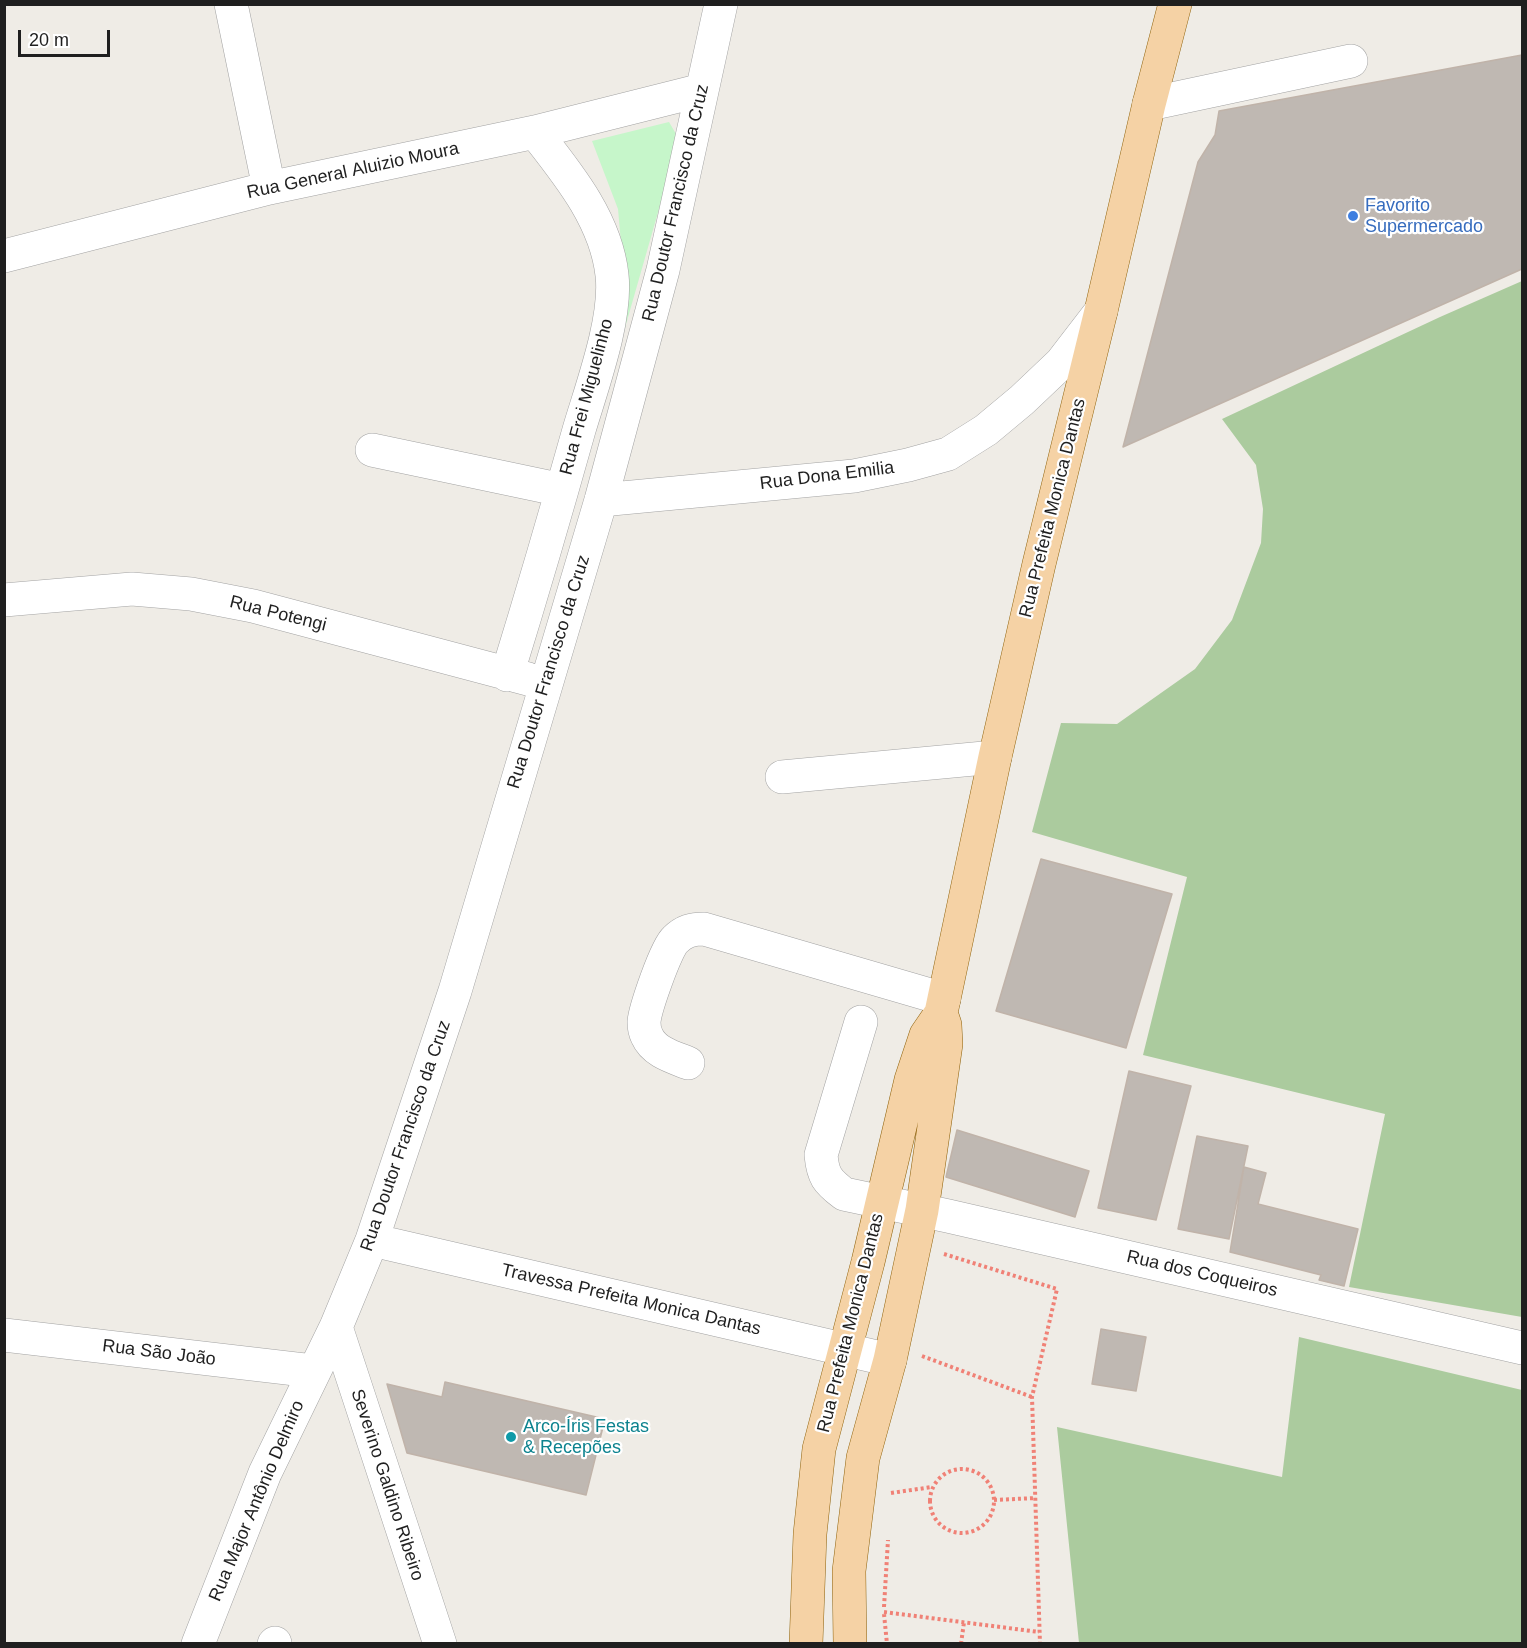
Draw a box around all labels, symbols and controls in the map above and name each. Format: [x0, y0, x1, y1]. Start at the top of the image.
scale bar [21, 18, 112, 56]
text: 20 m [29, 30, 69, 50]
street label: Rua Doutor Francisco da Cruz [638, 82, 714, 324]
street label: Rua General Aluizio Moura [245, 138, 461, 204]
place label: Favorito Supermercado [1365, 195, 1483, 238]
marker: Favorito Supermercado [1346, 209, 1360, 223]
street label: Rua Frei Miguelinho [556, 316, 618, 478]
street label: Rua Prefeita Monica Dantas [1015, 396, 1091, 620]
street label: Rua Dona Emilia [759, 457, 895, 495]
street label: Rua Doutor Francisco da Cruz [503, 553, 595, 791]
street label: Rua Potengi [227, 592, 329, 636]
street label: Rua Doutor Francisco da Cruz [356, 1018, 456, 1254]
street label: Rua Prefeita Monica Dantas [813, 1211, 889, 1435]
street label: Rua dos Coqueiros [1125, 1246, 1279, 1302]
street label: Travessa Prefeita Monica Dantas [499, 1260, 763, 1340]
street label: Rua São João [101, 1335, 217, 1371]
street label: Severino Galdino Ribeiro [346, 1387, 428, 1583]
street label: Rua Major Antônio Delmiro [205, 1397, 309, 1605]
place label: Arco-Íris Festas & Recepões [523, 1416, 649, 1458]
marker: Arco-Íris Festas & Recepões [504, 1430, 518, 1444]

